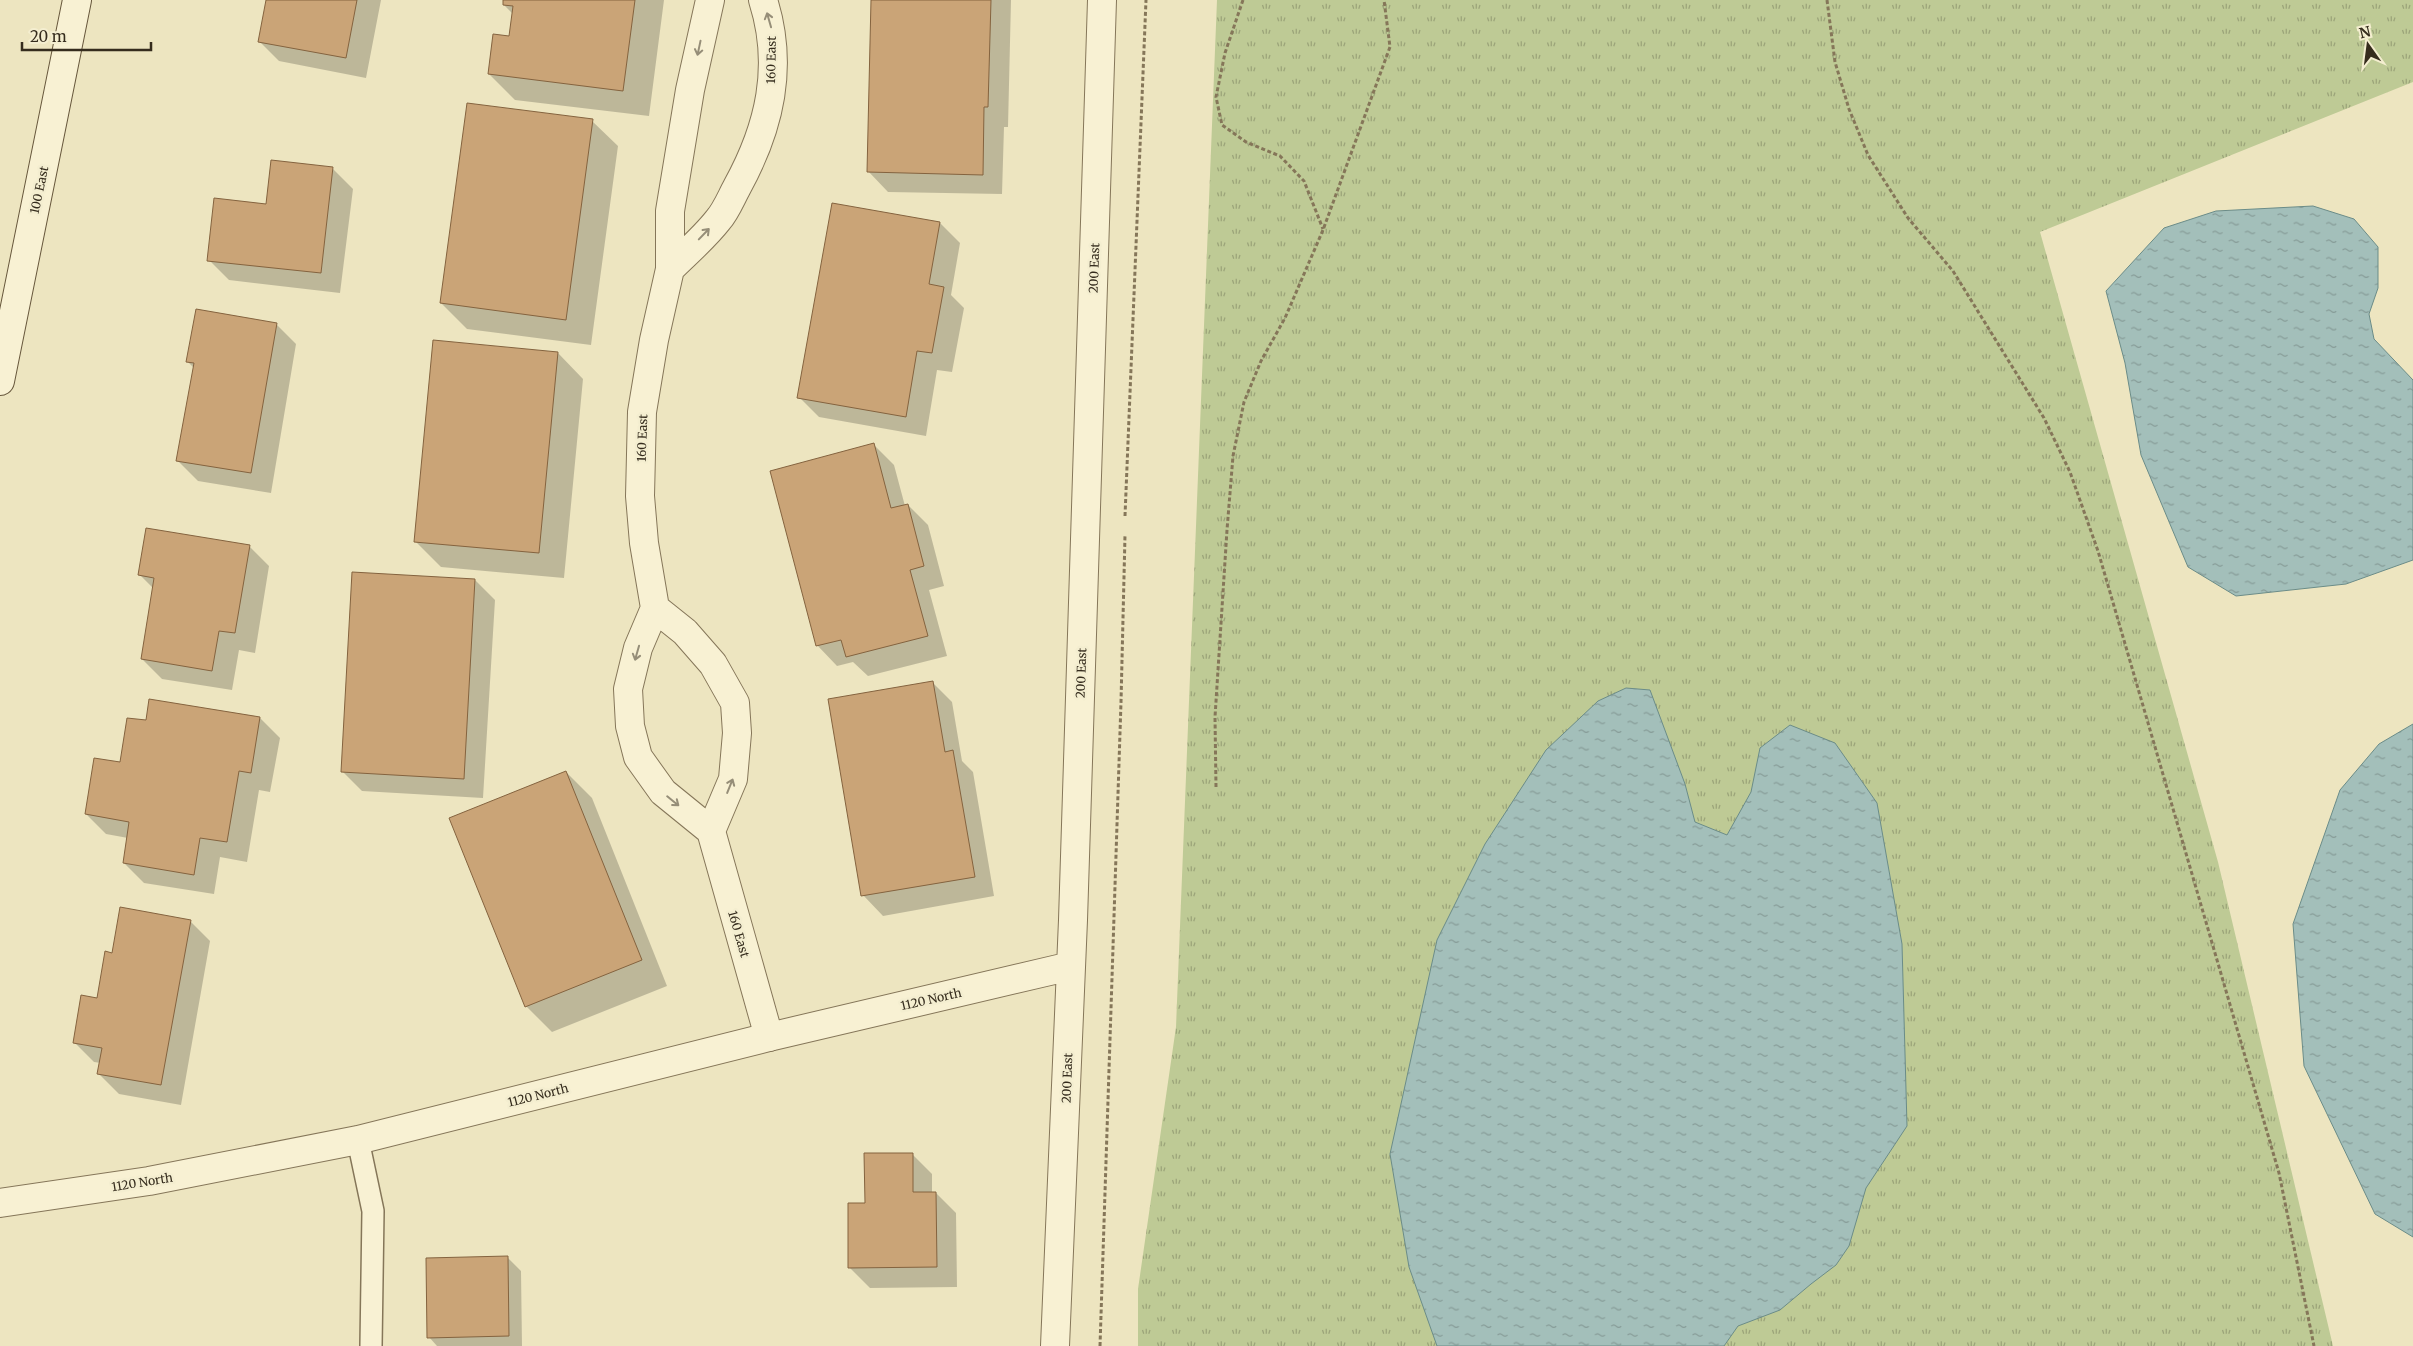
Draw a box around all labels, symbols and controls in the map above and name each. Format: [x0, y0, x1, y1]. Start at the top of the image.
one-way arrow [764, 12, 773, 28]
scale bar [22, 20, 151, 52]
north arrow [2343, 20, 2393, 70]
text: N [2357, 22, 2372, 42]
text: 20 m [30, 27, 67, 46]
street label: 160 East [763, 36, 779, 84]
one-way arrow [694, 39, 704, 55]
street label: 100 East [27, 164, 51, 215]
one-way arrow [698, 228, 710, 241]
street label: 200 East [1086, 242, 1102, 293]
street label: 160 East [634, 414, 650, 462]
one-way arrow [632, 645, 642, 661]
street label: 200 East [1073, 647, 1089, 698]
one-way arrow [725, 779, 735, 794]
one-way arrow [667, 795, 680, 806]
street label: 160 East [725, 909, 753, 959]
street label: 1120 North [899, 985, 963, 1013]
street label: 200 East [1059, 1052, 1075, 1103]
street label: 1120 North [506, 1080, 570, 1110]
street label: 1120 North [110, 1170, 174, 1194]

